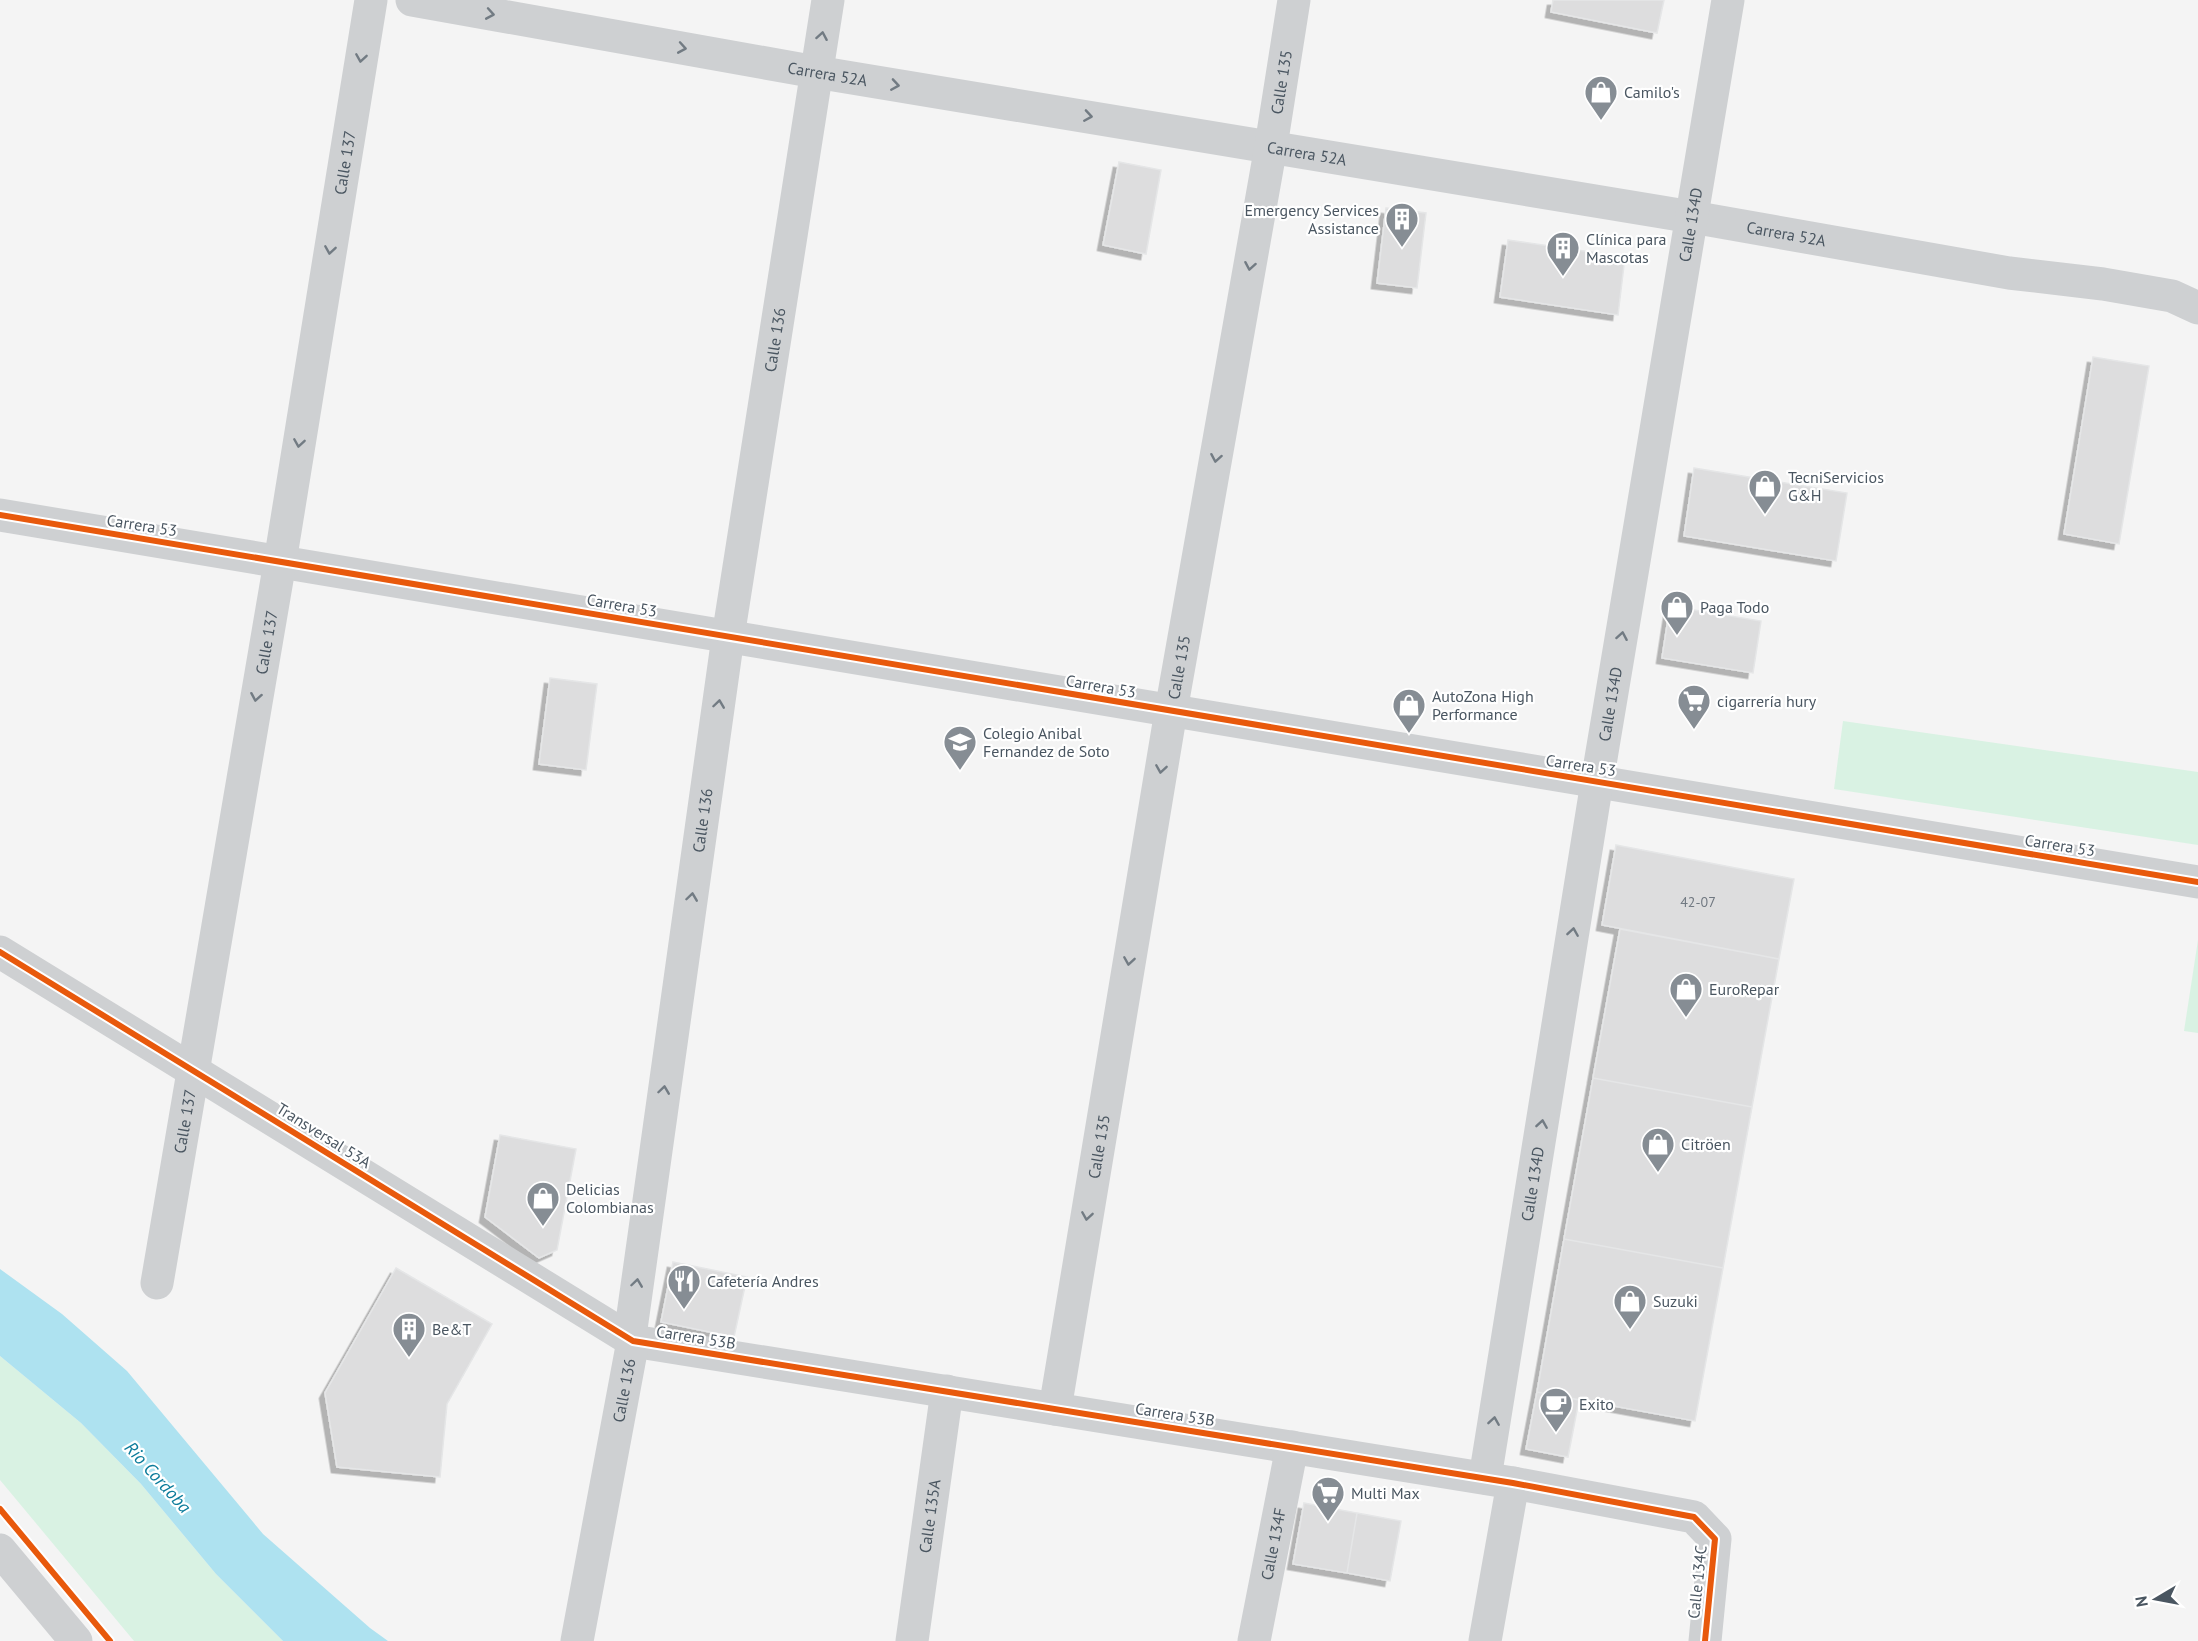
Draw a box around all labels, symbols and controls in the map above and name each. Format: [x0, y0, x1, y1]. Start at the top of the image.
one-way arrow [485, 7, 495, 20]
one-way arrow [815, 31, 827, 41]
one-way arrow [677, 41, 687, 54]
street label: Calle 135 [1266, 49, 1296, 116]
one-way arrow [356, 53, 368, 62]
street label: Carrera 52A [786, 57, 869, 90]
shop icon: Camilo's [1583, 74, 1619, 121]
one-way arrow [890, 78, 900, 91]
place label: Camilo's [1624, 82, 1680, 102]
one-way arrow [1083, 110, 1092, 122]
street label: Calle 137 [330, 129, 360, 196]
street label: Carrera 52A [1266, 137, 1349, 170]
street label: Calle 134D [1674, 186, 1706, 263]
place label: Emergency Services Assistance [1244, 200, 1379, 238]
building icon: Emergency Services Assistance [1384, 201, 1420, 248]
street label: Carrera 52A [1745, 217, 1828, 251]
place label: Clínica para Mascotas [1586, 229, 1667, 267]
building icon: Clínica para Mascotas [1545, 230, 1581, 277]
one-way arrow [324, 245, 337, 255]
one-way arrow [1244, 260, 1257, 270]
street label: Calle 136 [760, 306, 790, 373]
one-way arrow [293, 437, 306, 447]
one-way arrow [1210, 452, 1223, 462]
place label: TecniServicios G&H [1788, 467, 1884, 505]
shop icon: TecniServicios G&H [1747, 468, 1783, 515]
street label: Carrera 53 [105, 510, 179, 540]
street label: Carrera 53 [585, 589, 659, 621]
shop icon: Paga Todo [1659, 589, 1695, 636]
place label: Paga Todo [1700, 597, 1769, 617]
street label: Calle 137 [251, 609, 282, 676]
one-way arrow [1615, 631, 1628, 641]
street label: Calle 135 [1163, 634, 1194, 701]
street label: Calle 134D [1594, 665, 1626, 743]
street label: Carrera 53 [1064, 670, 1138, 702]
supermarket icon: cigarrería hury [1676, 683, 1712, 730]
place label: AutoZona High Performance [1432, 686, 1534, 724]
shop icon: AutoZona High Performance [1391, 687, 1427, 734]
place label: cigarrería hury [1717, 691, 1817, 711]
one-way arrow [251, 693, 263, 702]
one-way arrow [712, 699, 724, 708]
place label: Colegio Anibal Fernandez de Soto [983, 723, 1110, 761]
school or university icon: Colegio Anibal Fernandez de Soto [942, 724, 978, 771]
street label: Carrera 53 [1544, 750, 1618, 780]
one-way arrow [1155, 763, 1168, 773]
street label: Calle 136 [688, 787, 717, 854]
street label: Carrera 53 [2023, 830, 2097, 860]
one-way arrow [685, 892, 697, 902]
house number: 42-07 [1680, 893, 1716, 911]
one-way arrow [1567, 927, 1579, 937]
one-way arrow [1124, 956, 1136, 966]
shop icon: EuroRepar [1668, 971, 1704, 1018]
place label: EuroRepar [1709, 979, 1780, 999]
one-way arrow [658, 1085, 670, 1095]
street label: Calle 137 [169, 1088, 200, 1155]
street label: Transversal 53A [273, 1098, 375, 1172]
street label: Calle 135 [1083, 1113, 1114, 1180]
one-way arrow [1535, 1120, 1548, 1130]
shop icon: Citröen [1640, 1126, 1676, 1173]
place label: Citröen [1681, 1134, 1731, 1154]
street label: Calle 134D [1516, 1145, 1548, 1223]
place label: Delicias Colombianas [566, 1179, 654, 1217]
shop icon: Delicias Colombianas [525, 1180, 561, 1227]
one-way arrow [1082, 1211, 1094, 1220]
restaurant icon: Cafetería Andres [666, 1263, 702, 1310]
place label: Cafetería Andres [707, 1271, 819, 1291]
one-way arrow [631, 1278, 643, 1288]
shop icon: Suzuki [1612, 1283, 1648, 1330]
place label: Suzuki [1653, 1291, 1698, 1311]
building icon: Be&T [391, 1311, 427, 1358]
place label: Be&T [432, 1319, 471, 1339]
street label: Carrera 53B [655, 1321, 737, 1353]
street label: Calle 136 [608, 1357, 640, 1424]
cafe icon: Exito [1538, 1386, 1574, 1433]
place label: Exito [1579, 1394, 1614, 1414]
street label: Carrera 53B [1134, 1398, 1216, 1430]
one-way arrow [1488, 1416, 1500, 1425]
water label: Rio Cordoba [120, 1436, 196, 1518]
supermarket icon: Multi Max [1310, 1475, 1346, 1522]
street label: Calle 135A [914, 1477, 945, 1554]
place label: Multi Max [1351, 1483, 1420, 1503]
street label: Calle 134F [1256, 1506, 1290, 1582]
street label: Calle 134C [1683, 1544, 1711, 1620]
north arrow [2126, 1569, 2186, 1629]
text: N [2130, 1595, 2152, 1609]

